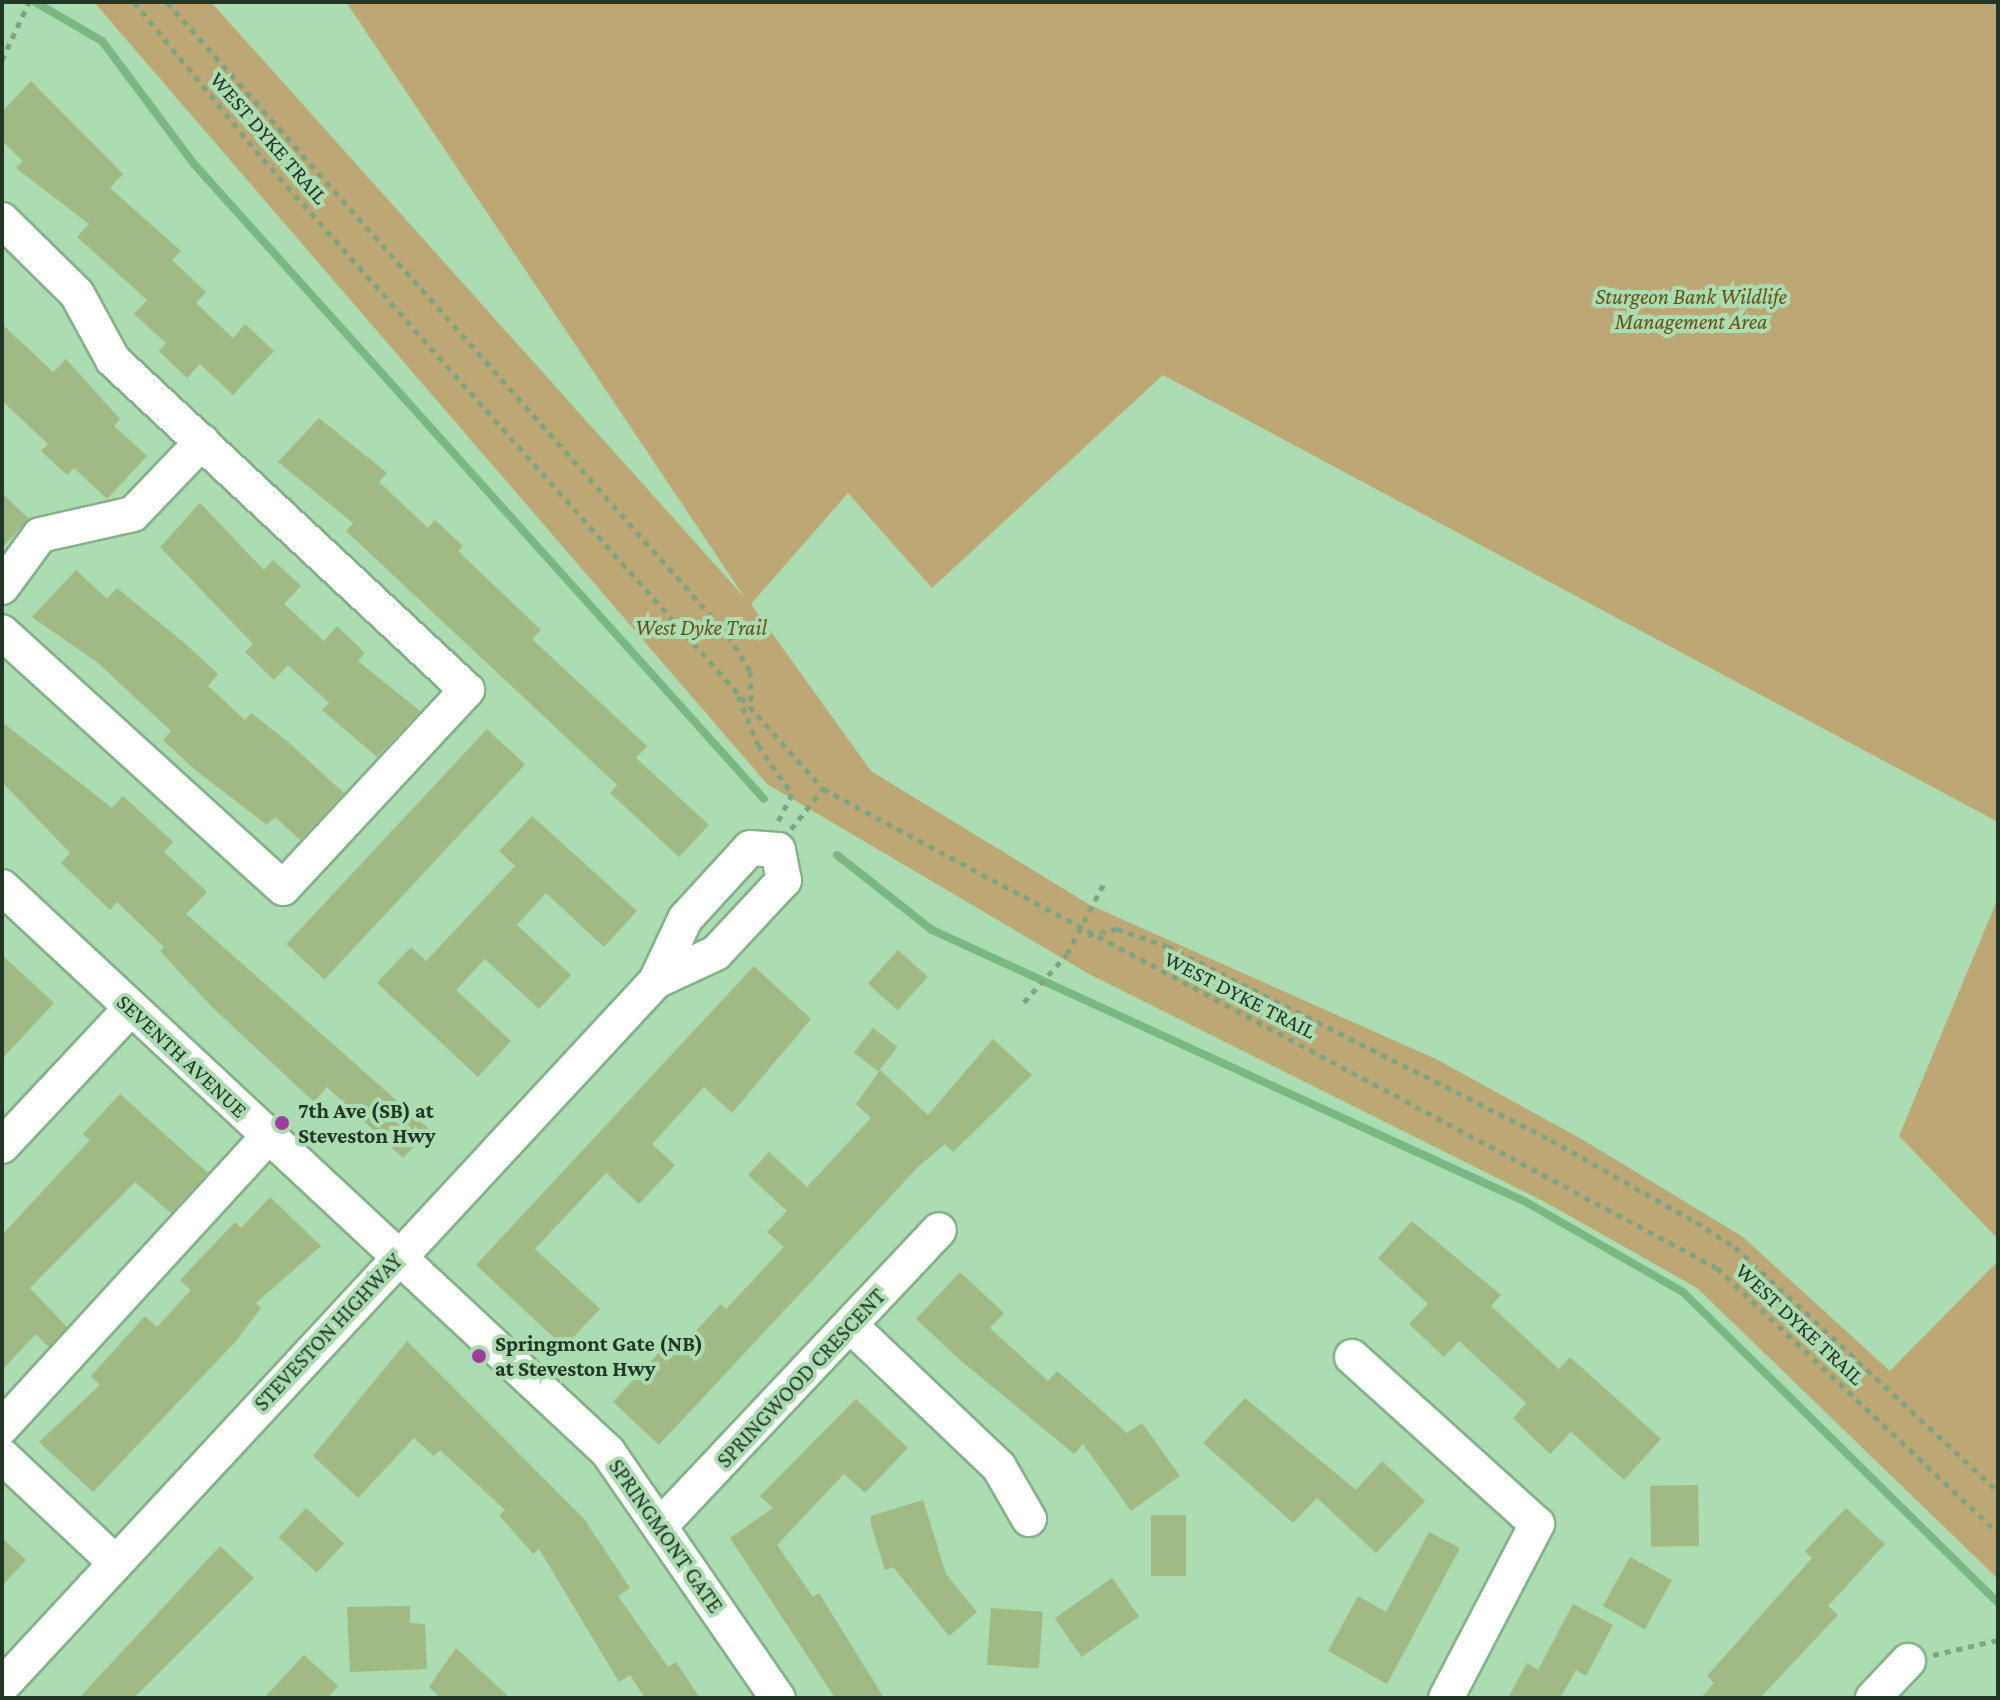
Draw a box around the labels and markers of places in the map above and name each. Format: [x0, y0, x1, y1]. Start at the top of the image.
place label: 7th Ave (SB) at Steveston Hwy [298, 1097, 436, 1148]
marker: 7th Ave (SB) at Steveston Hwy [273, 1114, 291, 1132]
place label: Springmont Gate (NB) at Steveston Hwy [495, 1330, 703, 1382]
marker: Springmont Gate (NB) at Steveston Hwy [470, 1347, 488, 1365]

